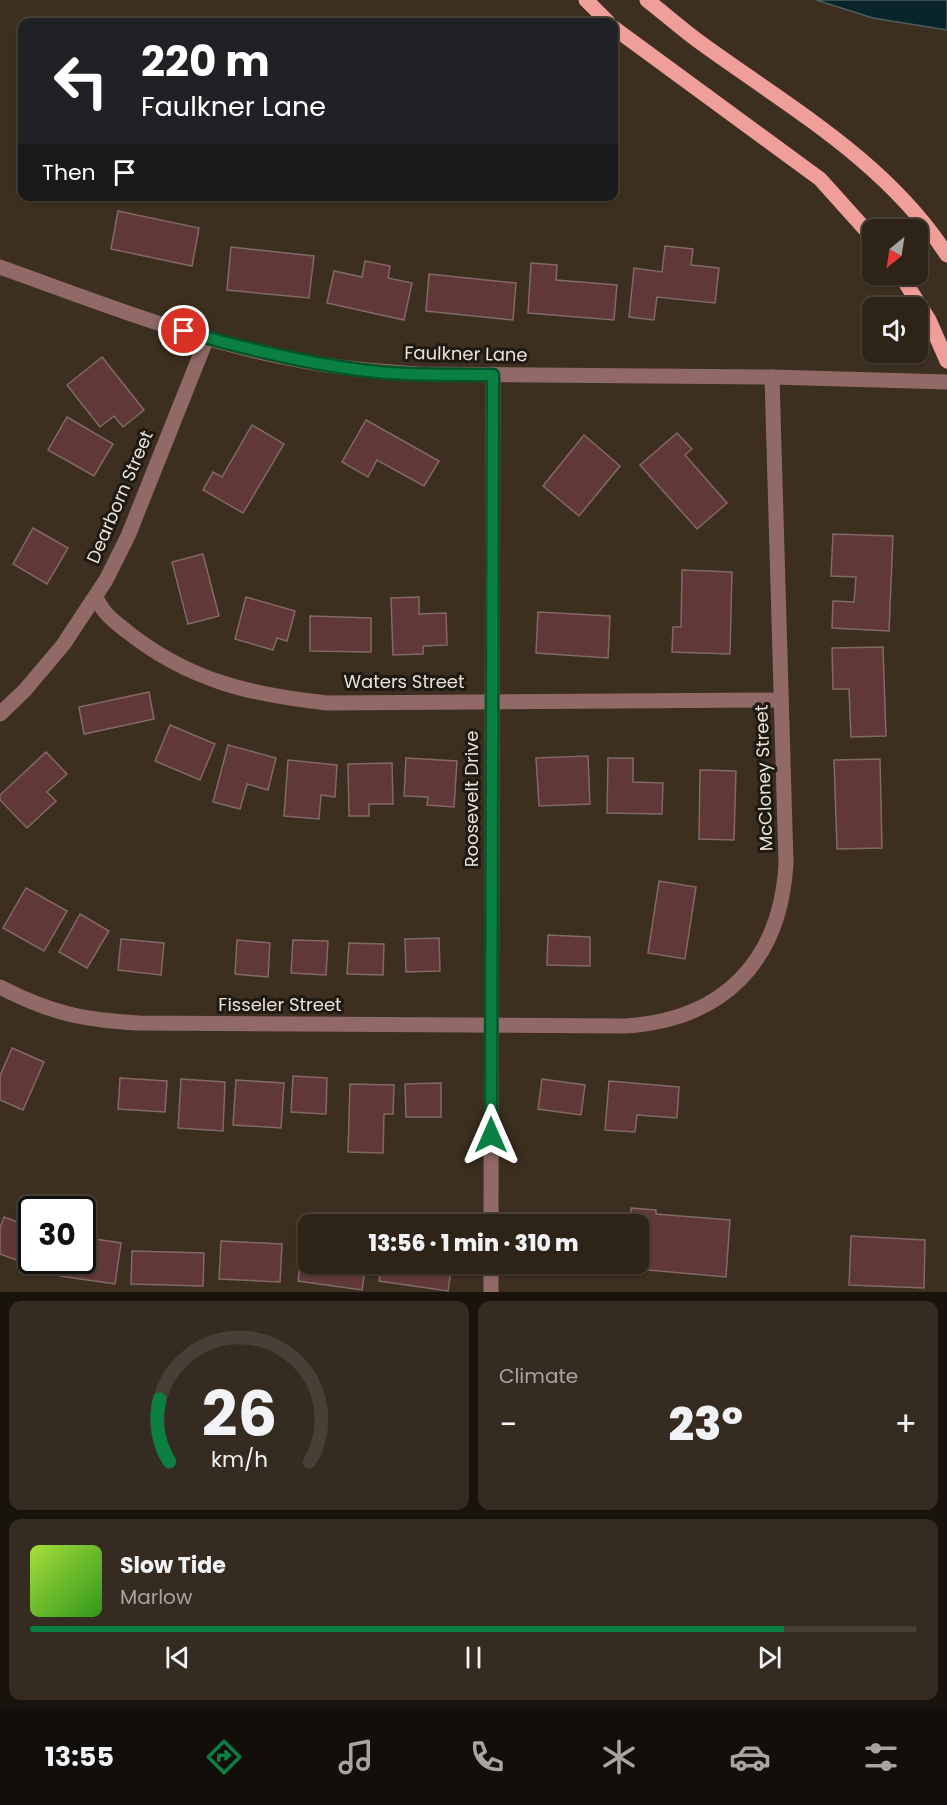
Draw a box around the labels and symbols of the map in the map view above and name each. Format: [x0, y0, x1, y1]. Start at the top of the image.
north arrow [862, 219, 928, 285]
pin [158, 305, 209, 356]
street label: Faulkner Lane [404, 340, 528, 367]
street label: Dearborn Street [80, 426, 159, 567]
street label: Waters Street [343, 669, 465, 694]
street label: McCloney Street [748, 704, 779, 852]
street label: Roosevelt Drive [459, 731, 484, 867]
street label: Fisseler Street [218, 992, 342, 1017]
position arrow [459, 1103, 523, 1167]
speed limit sign: 30 [18, 1196, 96, 1274]

